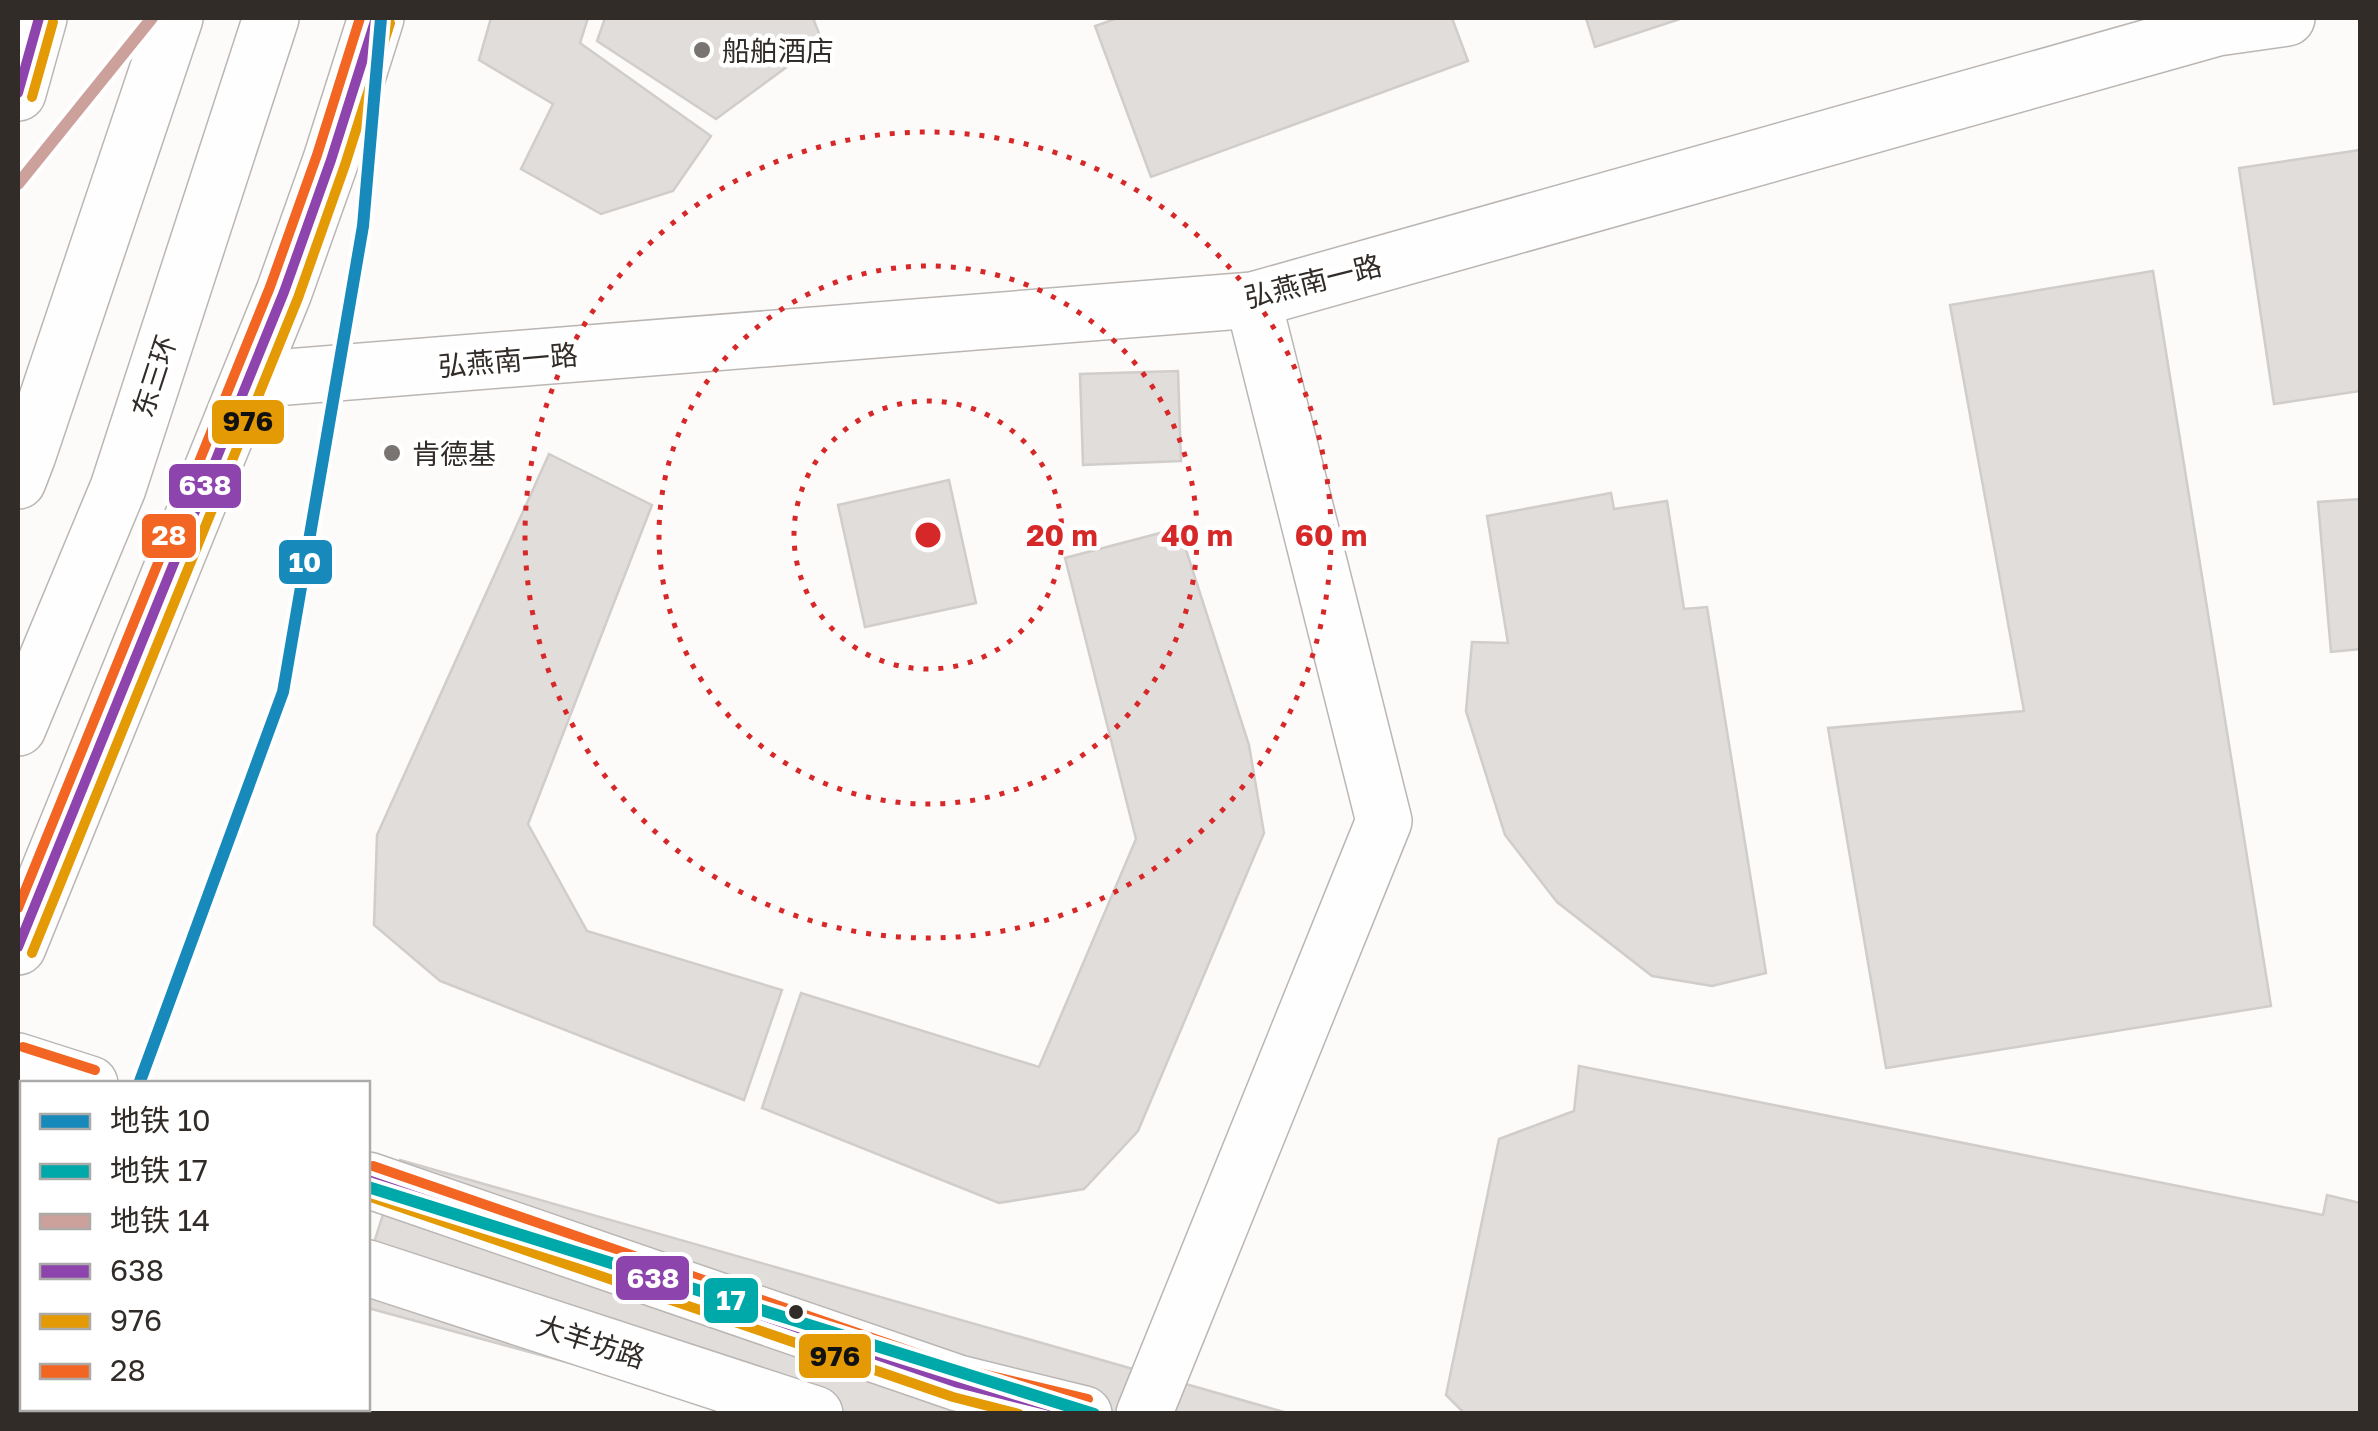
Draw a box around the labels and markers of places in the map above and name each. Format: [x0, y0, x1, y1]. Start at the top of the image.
place label: 船舶酒店 [722, 34, 834, 67]
marker: 船舶酒店 [691, 39, 713, 61]
place label: 肯德基 [412, 437, 496, 470]
marker: 肯德基 [381, 442, 403, 464]
centre of rings [910, 517, 946, 553]
unlabelled marker [786, 1302, 806, 1322]

